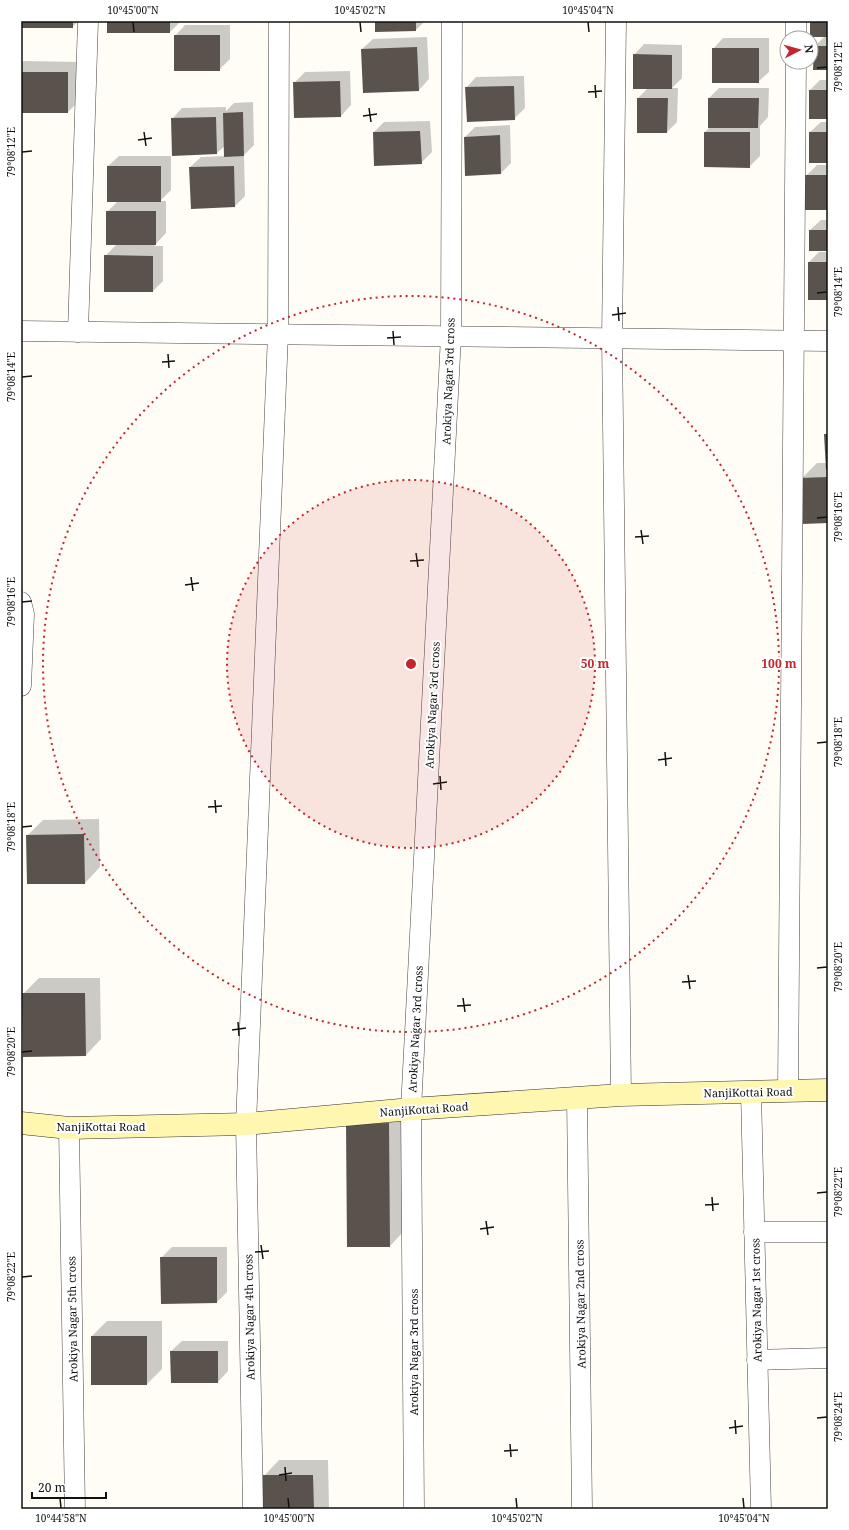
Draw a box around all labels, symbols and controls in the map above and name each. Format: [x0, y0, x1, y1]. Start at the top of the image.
text: 10°45'00"N [107, 3, 159, 17]
text: 10°45'02"N [334, 3, 386, 17]
text: 10°45'04"N [562, 3, 614, 17]
north arrow [779, 30, 819, 70]
text: 79°08'12"E [831, 42, 845, 92]
text: N [802, 44, 817, 54]
text: 79°08'12"E [4, 127, 18, 177]
text: 79°08'14"E [831, 267, 845, 317]
street label: Arokiya Nagar 3rd cross [438, 317, 458, 445]
text: 79°08'14"E [4, 352, 18, 402]
text: 79°08'16"E [831, 492, 845, 542]
text: 79°08'16"E [4, 577, 18, 627]
street label: Arokiya Nagar 3rd cross [421, 641, 443, 769]
text: 50 m [581, 655, 609, 672]
text: 100 m [761, 655, 797, 672]
centre of rings [404, 657, 418, 671]
text: 79°08'18"E [831, 717, 845, 767]
text: 79°08'18"E [4, 802, 18, 852]
text: 79°08'20"E [831, 942, 845, 992]
street label: Arokiya Nagar 3rd cross [404, 965, 426, 1093]
text: 79°08'20"E [4, 1027, 18, 1077]
street label: NanjiKottai Road [703, 1084, 793, 1100]
street label: NanjiKottai Road [379, 1098, 469, 1120]
street label: NanjiKottai Road [56, 1119, 146, 1134]
text: 79°08'22"E [831, 1167, 845, 1217]
street label: Arokiya Nagar 1st cross [747, 1238, 765, 1362]
street label: Arokiya Nagar 2nd cross [571, 1239, 589, 1369]
text: 79°08'22"E [4, 1252, 18, 1302]
street label: Arokiya Nagar 4th cross [240, 1254, 258, 1380]
street label: Arokiya Nagar 5th cross [63, 1256, 81, 1382]
street label: Arokiya Nagar 3rd cross [406, 1288, 421, 1416]
text: 79°08'24"E [831, 1392, 845, 1442]
scale bar [32, 1474, 106, 1500]
text: 20 m [38, 1479, 66, 1496]
text: 10°44'58"N [35, 1511, 87, 1525]
text: 10°45'00"N [263, 1511, 315, 1525]
text: 10°45'02"N [491, 1511, 543, 1525]
text: 10°45'04"N [718, 1511, 770, 1525]

